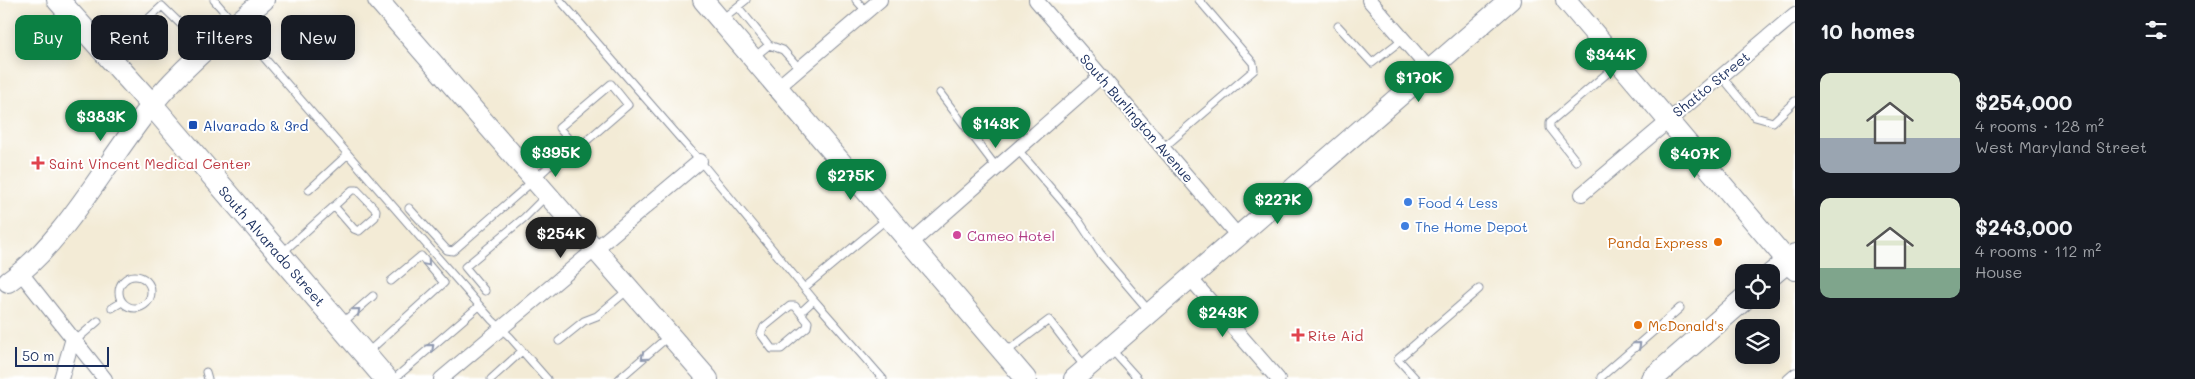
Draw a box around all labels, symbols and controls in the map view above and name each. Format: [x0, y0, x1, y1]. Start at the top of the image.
chip: Buy [15, 15, 81, 60]
chip: Rent [91, 15, 168, 60]
chip: Filters [178, 15, 271, 60]
chip: New [281, 15, 355, 60]
icon: filters [2142, 16, 2170, 44]
text: 10 homes [1820, 17, 1915, 44]
pin: $344K [1576, 38, 1646, 80]
text: $344K [1586, 43, 1636, 64]
street label: Shatto Street [1668, 47, 1754, 121]
street label: South Burlington Avenue [1076, 50, 1198, 186]
pin: $170K [1384, 61, 1454, 103]
text: $170K [1396, 66, 1442, 87]
text: $254,000 [1975, 88, 2072, 115]
icon: home [1860, 93, 1920, 153]
pin: $383K [66, 100, 136, 142]
text: $383K [76, 105, 126, 126]
pin: $143K [961, 106, 1031, 149]
text: $143K [972, 112, 1020, 133]
text: 4 rooms · 128 m² [1975, 115, 2104, 136]
place label: Alvarado & 3rd [203, 116, 309, 135]
marker: Alvarado & 3rd [187, 119, 199, 131]
pin: $395K [521, 136, 591, 178]
pin: $407K [1660, 136, 1730, 179]
text: West Maryland Street [1975, 136, 2147, 157]
text: $395K [532, 141, 580, 162]
text: $407K [1670, 142, 1720, 163]
place label: Saint Vincent Medical Center [49, 154, 251, 173]
marker: Saint Vincent Medical Center [31, 156, 45, 170]
pin: $275K [816, 158, 886, 201]
text: $275K [827, 164, 875, 185]
street label: South Alvarado Street [214, 182, 330, 310]
pin: $227K [1243, 182, 1313, 225]
text: $227K [1254, 188, 1302, 209]
place label: Food 4 Less [1418, 193, 1498, 212]
marker: Food 4 Less [1402, 196, 1414, 208]
text: $243,000 [1975, 213, 2073, 240]
pin: $254K [526, 216, 596, 259]
place label: The Home Depot [1415, 217, 1528, 236]
icon: home [1860, 218, 1920, 278]
marker: The Home Depot [1399, 220, 1411, 232]
text: $254K [537, 222, 585, 243]
place label: Cameo Hotel [967, 226, 1055, 245]
marker: Cameo Hotel [951, 229, 963, 241]
place label: Panda Express [1608, 233, 1708, 252]
marker: Panda Express [1712, 236, 1724, 248]
text: 4 rooms · 112 m² [1975, 240, 2101, 261]
one-way arrow [422, 258, 431, 267]
text: House [1975, 261, 2022, 282]
map controls [1735, 264, 1780, 364]
button: locate [1735, 264, 1780, 309]
pin: $243K [1188, 296, 1258, 338]
text: $243K [1198, 301, 1248, 322]
one-way arrow [351, 308, 360, 317]
place label: McDonald's [1648, 316, 1724, 335]
marker: McDonald's [1632, 319, 1644, 331]
button: layers [1735, 319, 1780, 364]
place label: Rite Aid [1308, 326, 1364, 345]
marker: Rite Aid [1292, 329, 1304, 341]
one-way arrow [1633, 342, 1642, 351]
scale bar [15, 344, 109, 367]
one-way arrow [425, 344, 434, 353]
text: 50 m [22, 346, 54, 365]
one-way arrow [641, 351, 650, 360]

